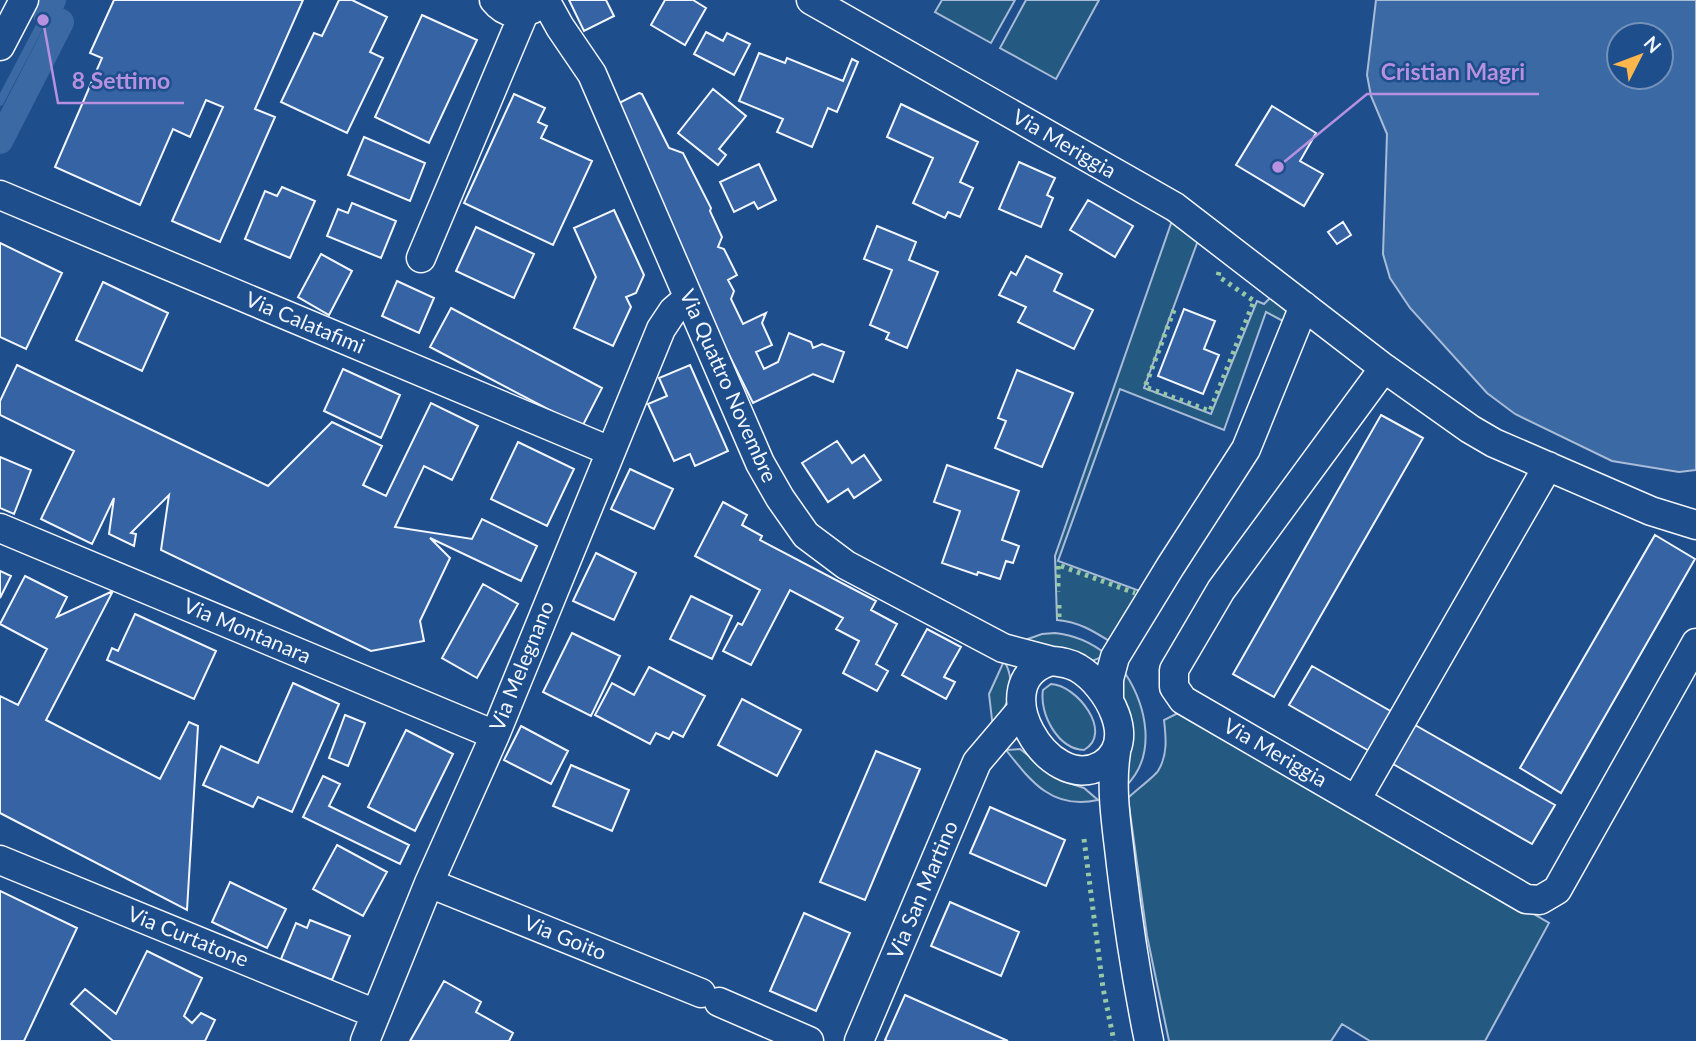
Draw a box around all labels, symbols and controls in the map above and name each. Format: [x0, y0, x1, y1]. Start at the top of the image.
north arrow [1605, 21, 1675, 91]
text: N [1640, 31, 1666, 57]
callout: Cristian Magri [1367, 50, 1539, 94]
text: Cristian Magri [1381, 57, 1525, 85]
callout: 8 Settimo [58, 59, 184, 103]
text: 8 Settimo [72, 66, 170, 94]
street label: Via Meriggia [1009, 103, 1121, 182]
street label: Via Calatafimi [242, 285, 369, 358]
street label: Via Quattro Novembre [675, 285, 783, 486]
street label: Via Montanara [180, 592, 315, 668]
street label: Via Melegnano [483, 597, 558, 734]
street label: Via Meriggia [1220, 712, 1332, 791]
street label: Via San Martino [881, 816, 962, 962]
street label: Via Curtatone [124, 900, 253, 971]
street label: Via Goito [521, 909, 610, 964]

